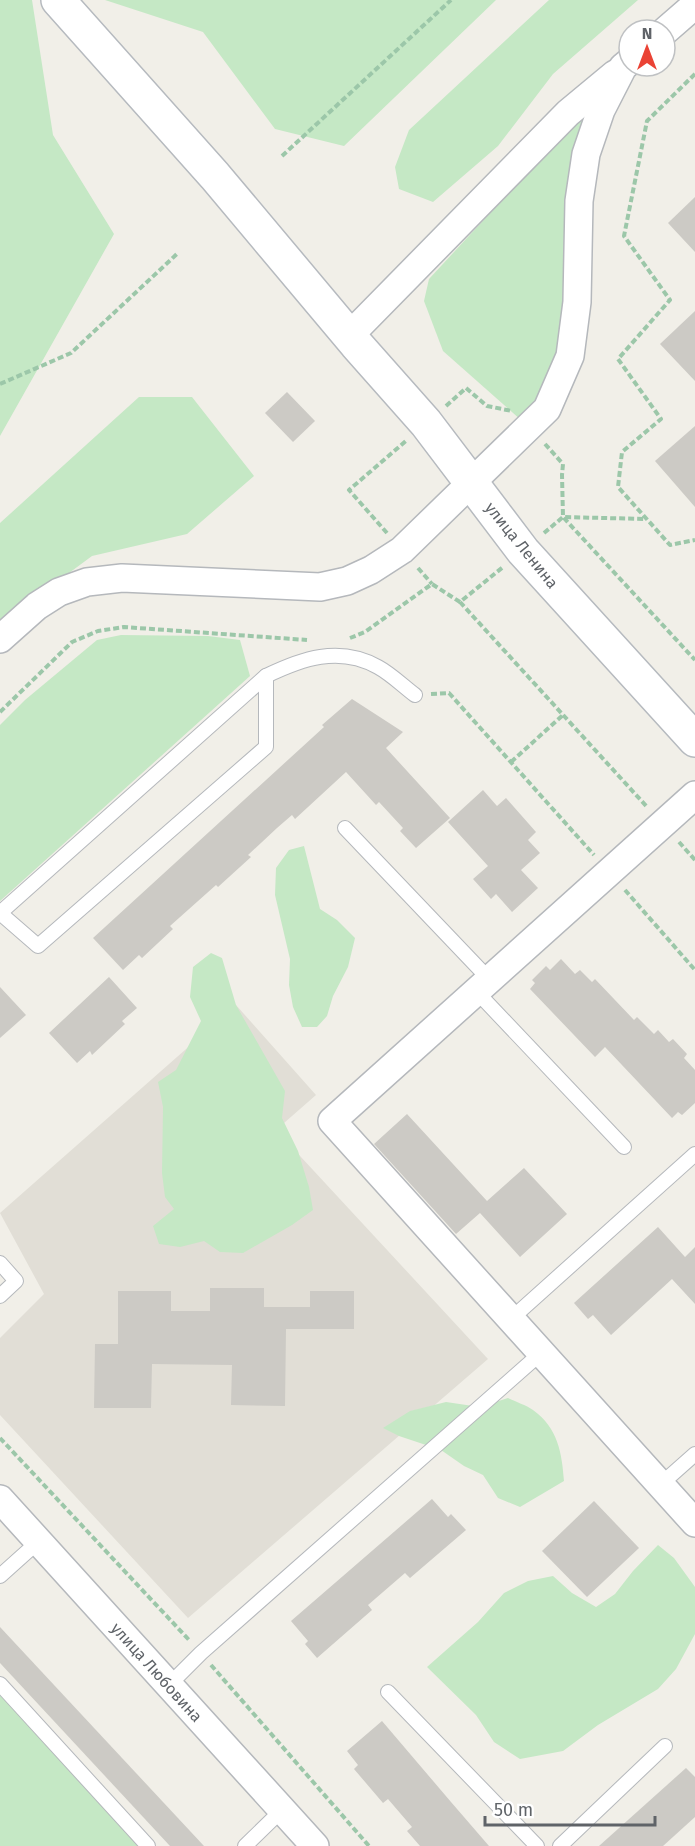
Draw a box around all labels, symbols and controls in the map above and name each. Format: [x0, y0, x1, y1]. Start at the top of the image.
north arrow [617, 18, 677, 78]
text: N [642, 24, 652, 43]
street label: улица Ленина [481, 498, 562, 592]
street label: улица Любовина [107, 1619, 206, 1726]
scale bar [485, 1789, 654, 1827]
text: 50 m [494, 1799, 533, 1821]

